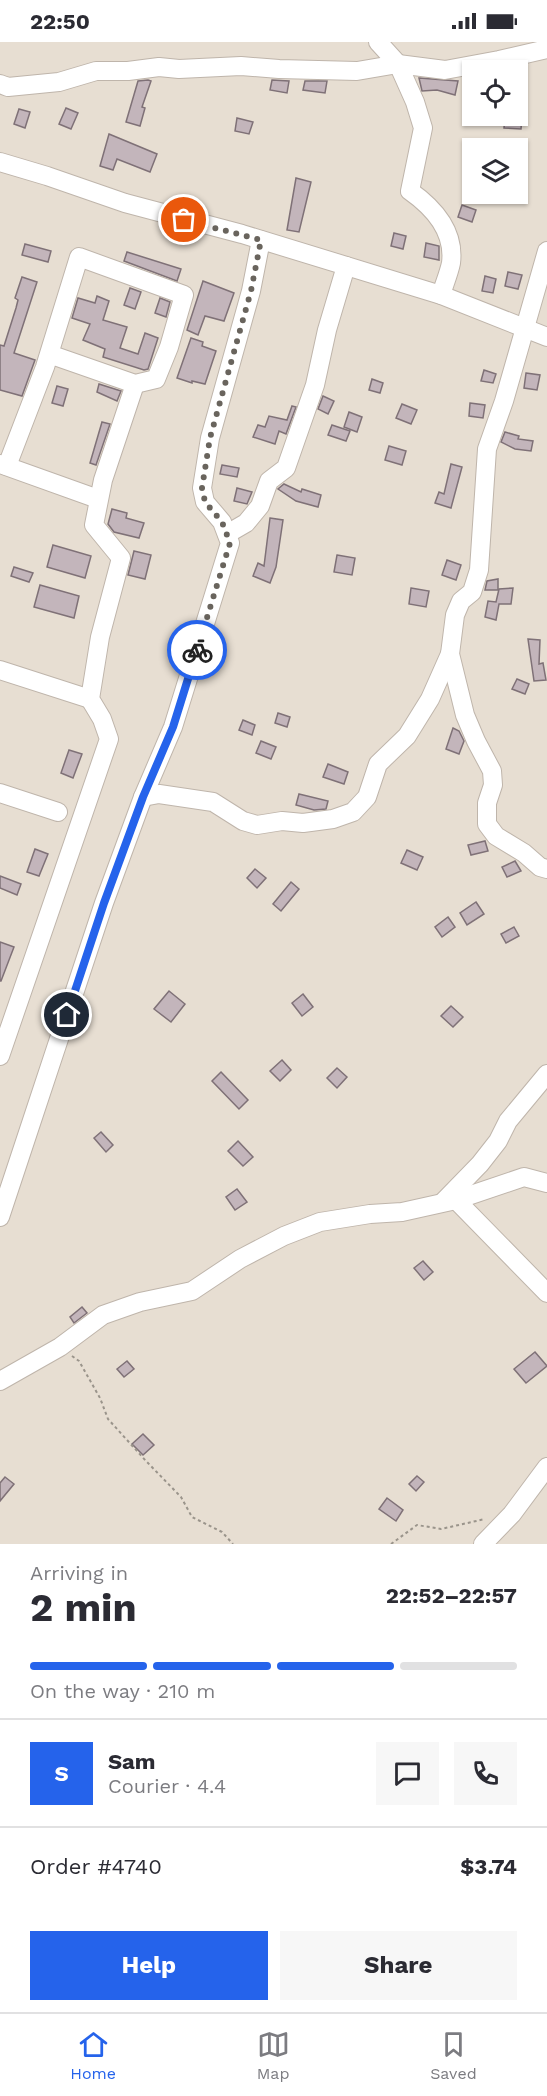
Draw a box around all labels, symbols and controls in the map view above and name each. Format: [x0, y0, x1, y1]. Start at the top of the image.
text: 22:50 [30, 9, 90, 34]
map controls [462, 60, 528, 204]
button: locate [462, 60, 528, 126]
button: layers [462, 138, 528, 204]
pin [158, 194, 209, 245]
icon: bag [167, 203, 200, 236]
courier [167, 620, 227, 680]
icon: bike [181, 634, 214, 667]
pin [41, 989, 92, 1040]
icon: home [50, 998, 83, 1031]
text: Arriving in [30, 1561, 128, 1585]
text: 22:52–22:57 [386, 1583, 517, 1608]
text: 2 min [30, 1585, 137, 1630]
text: On the way · 210 m [30, 1679, 215, 1703]
button: chat [376, 1742, 439, 1805]
button: phone [454, 1742, 517, 1805]
text: Sam [108, 1749, 156, 1774]
text: S [54, 1761, 69, 1786]
text: Courier · 4.4 [108, 1774, 226, 1798]
text: Order #4740 [30, 1854, 162, 1879]
text: $3.74 [460, 1854, 517, 1879]
button: Help [30, 1931, 268, 2000]
button: Share [280, 1931, 517, 2000]
tab: Home [70, 2028, 116, 2083]
tab: Map [257, 2028, 290, 2083]
tab: Saved [430, 2028, 477, 2083]

